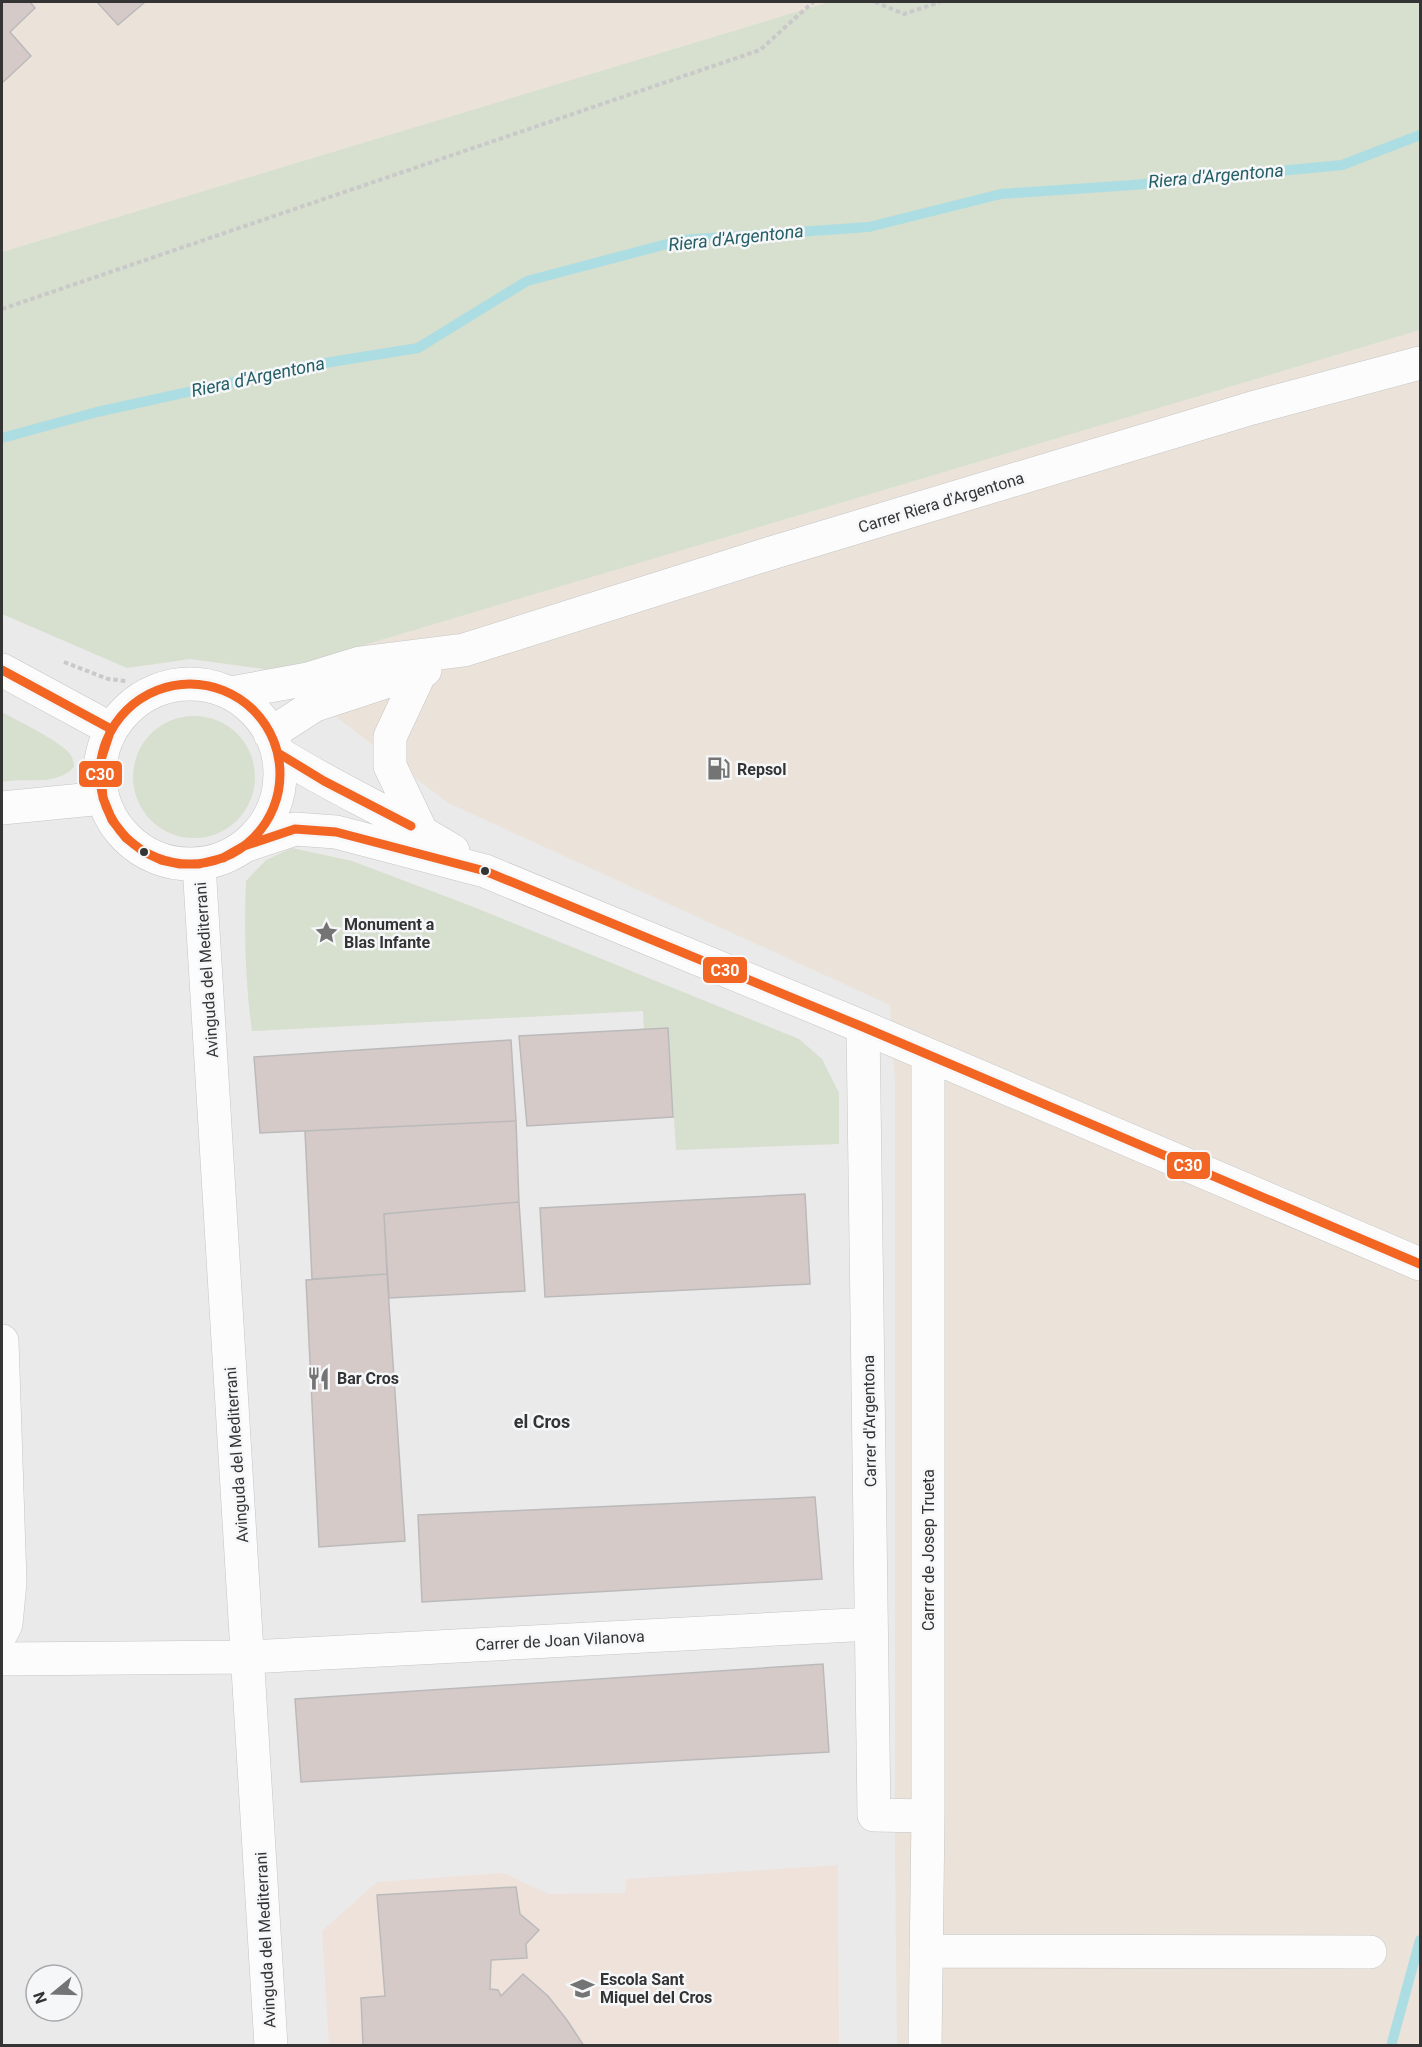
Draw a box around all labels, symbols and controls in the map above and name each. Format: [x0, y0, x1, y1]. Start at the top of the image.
water label: Riera d'Argentona [1147, 159, 1285, 192]
water label: Riera d'Argentona [667, 220, 805, 255]
water label: Riera d'Argentona [189, 352, 327, 401]
street label: Carrer Riera d'Argentona [856, 468, 1026, 537]
fuel station icon: Repsol [706, 756, 732, 782]
line badge: C30 [78, 760, 123, 788]
place label: Repsol [737, 760, 786, 779]
text: C30 [86, 765, 114, 784]
unlabelled marker [138, 846, 150, 858]
unlabelled marker [479, 865, 491, 877]
street label: Avinguda del Mediterrani [191, 881, 222, 1059]
place label: Monument a Blas Infante [344, 915, 435, 952]
place icon: Monument a Blas Infante [313, 920, 339, 946]
line badge: C30 [702, 956, 748, 984]
text: C30 [711, 961, 739, 980]
line badge: C30 [1166, 1151, 1211, 1180]
text: C30 [1174, 1156, 1202, 1175]
street label: Carrer d'Argentona [859, 1355, 880, 1487]
restaurant icon: Bar Cros [306, 1365, 332, 1391]
street label: Avinguda del Mediterrani [221, 1366, 252, 1544]
place label: Bar Cros [337, 1369, 399, 1388]
district label: el Cros [514, 1411, 570, 1432]
street label: Carrer de Josep Trueta [919, 1469, 938, 1631]
street label: Carrer de Joan Vilanova [475, 1627, 645, 1654]
street label: Avinguda del Mediterrani [251, 1851, 280, 2029]
north arrow [24, 1963, 84, 2023]
place label: Escola Sant Miquel del Cros [600, 1970, 712, 2007]
school or university icon: Escola Sant Miquel del Cros [569, 1975, 595, 2001]
text: N [29, 1989, 51, 2006]

